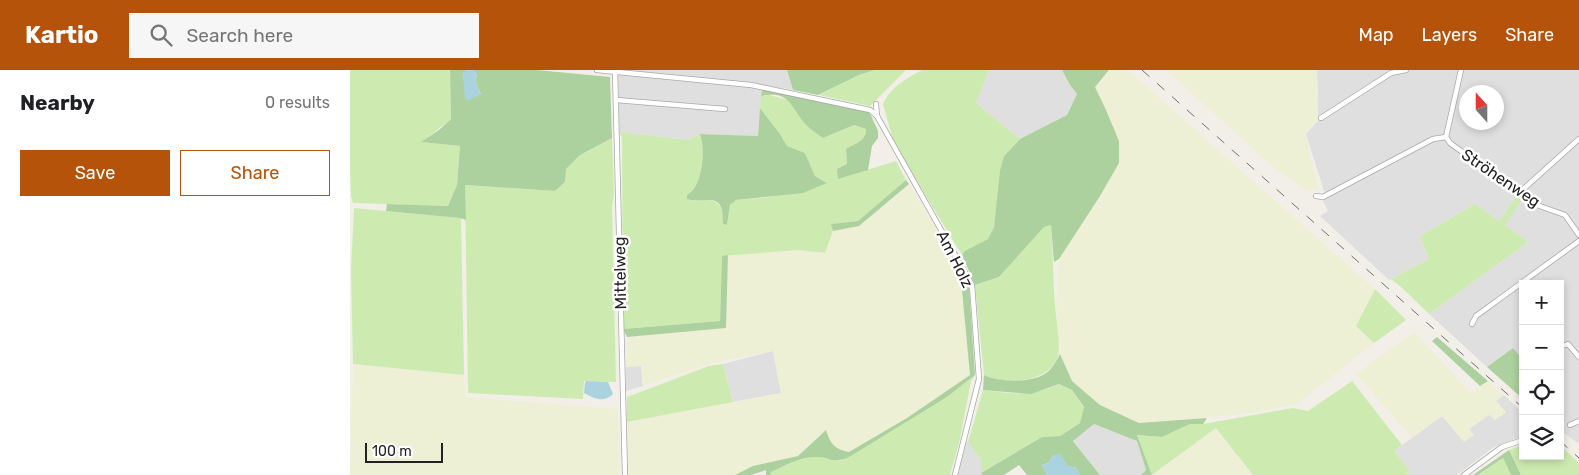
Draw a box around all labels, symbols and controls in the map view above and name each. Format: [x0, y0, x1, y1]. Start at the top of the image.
search box [129, 13, 479, 58]
text: Kartio [25, 21, 99, 49]
icon: search [147, 21, 175, 49]
text: Search here [187, 24, 293, 47]
text: Map [1359, 24, 1394, 46]
text: Layers [1422, 24, 1477, 46]
text: Share [1505, 24, 1554, 46]
north arrow [1459, 85, 1504, 130]
text: Nearby [20, 90, 95, 115]
text: 0 results [265, 93, 330, 112]
street label: Ströhenweg [1458, 145, 1544, 211]
button: Save [20, 150, 170, 196]
button: Share [180, 150, 330, 196]
street label: Am Holz [933, 227, 977, 291]
street label: Mittelweg [610, 236, 630, 310]
map controls [1519, 280, 1564, 460]
button: + [1519, 280, 1564, 325]
button: − [1519, 325, 1564, 370]
button: locate [1519, 370, 1564, 415]
button: layers [1519, 415, 1564, 460]
scale bar [365, 440, 442, 463]
text: 100 m [372, 443, 412, 460]

